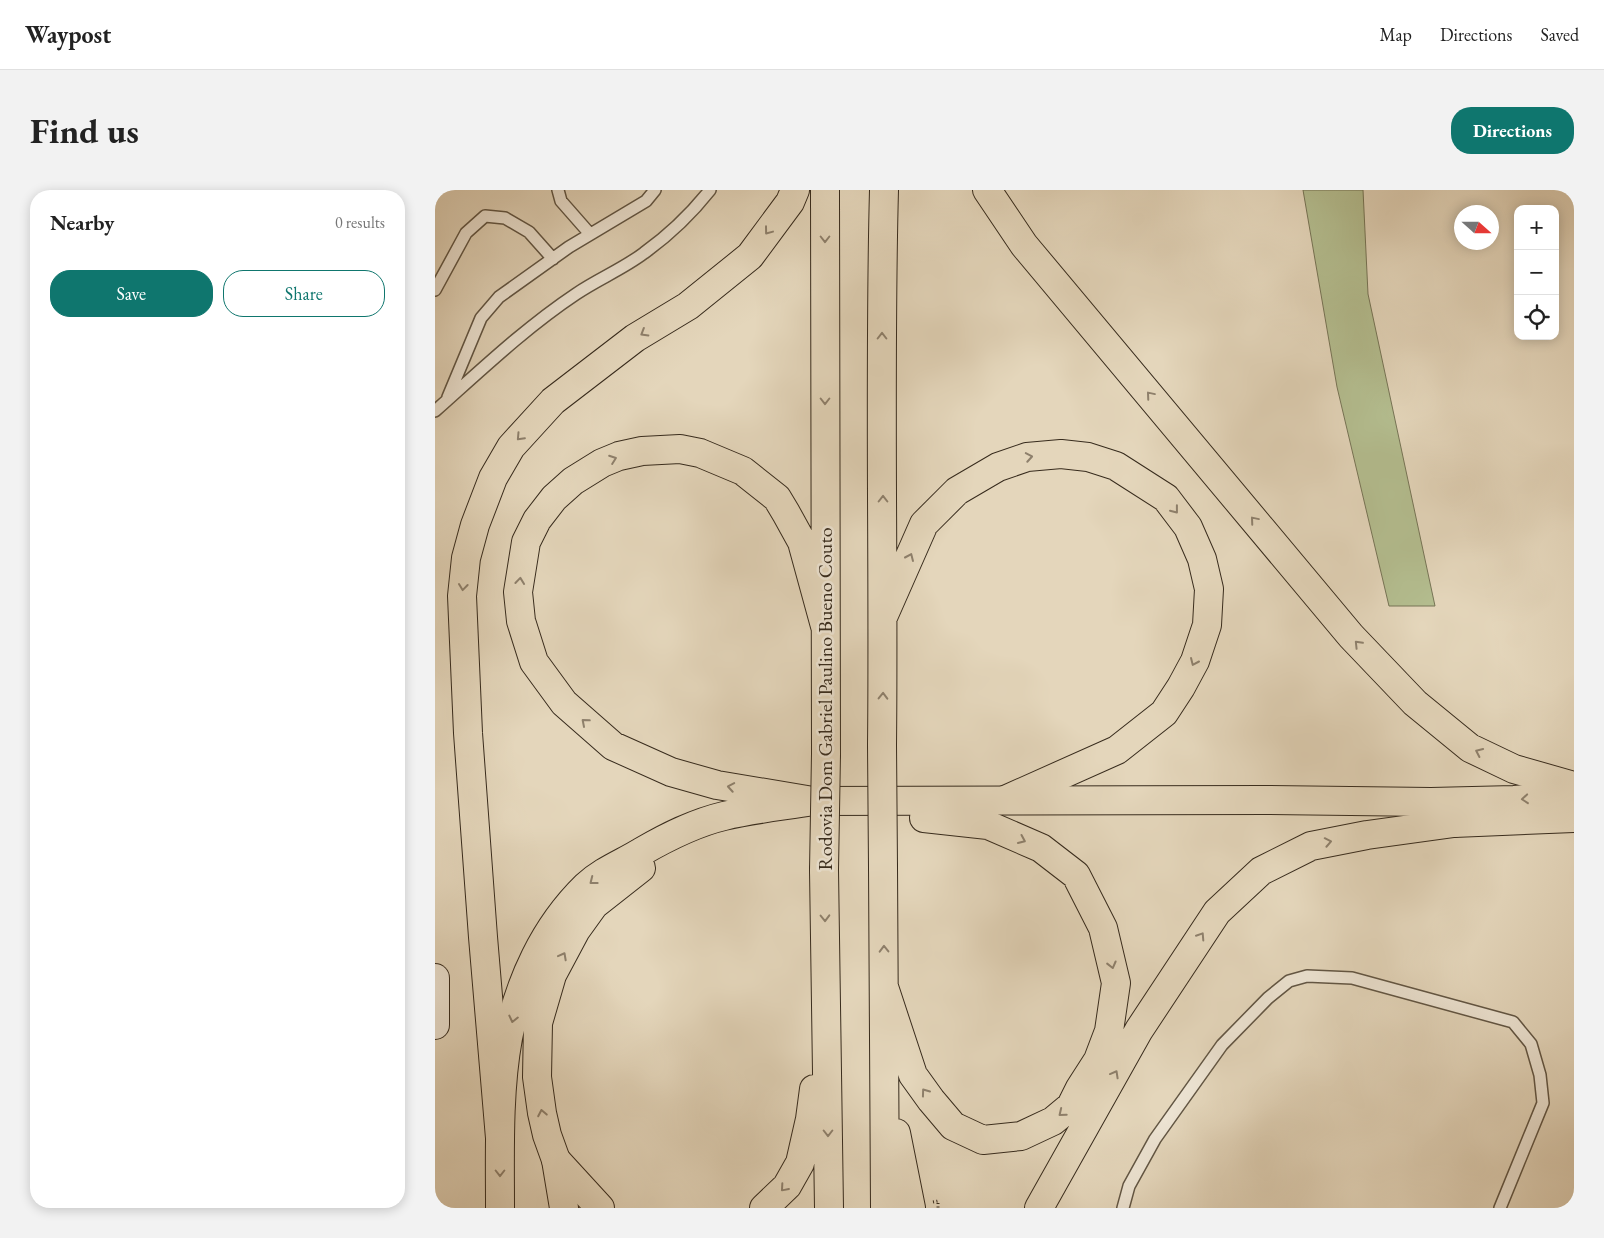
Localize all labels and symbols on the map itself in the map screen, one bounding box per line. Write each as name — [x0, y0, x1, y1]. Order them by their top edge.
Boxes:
north arrow — [1454, 205, 1499, 250]
one-way arrow — [766, 225, 774, 234]
one-way arrow — [820, 235, 830, 243]
one-way arrow — [640, 327, 649, 336]
one-way arrow — [877, 332, 887, 340]
one-way arrow — [1147, 392, 1155, 401]
one-way arrow — [820, 398, 830, 405]
one-way arrow — [517, 431, 526, 440]
one-way arrow — [1025, 453, 1034, 463]
one-way arrow — [608, 455, 616, 465]
one-way arrow — [878, 494, 888, 502]
one-way arrow — [1169, 504, 1178, 513]
one-way arrow — [1250, 516, 1259, 525]
street label: Rodovia Dom Gabriel Paulino Bueno Couto — [812, 527, 838, 871]
one-way arrow — [903, 553, 914, 562]
one-way arrow — [514, 576, 525, 584]
one-way arrow — [458, 583, 469, 591]
one-way arrow — [1355, 641, 1364, 650]
one-way arrow — [1190, 657, 1201, 666]
one-way arrow — [878, 692, 888, 700]
one-way arrow — [582, 719, 591, 727]
one-way arrow — [1475, 748, 1484, 758]
one-way arrow — [726, 783, 735, 793]
one-way arrow — [1521, 793, 1529, 804]
one-way arrow — [1017, 833, 1026, 844]
one-way arrow — [1324, 838, 1332, 848]
one-way arrow — [590, 876, 599, 884]
one-way arrow — [820, 915, 830, 923]
one-way arrow — [1195, 933, 1204, 942]
one-way arrow — [879, 945, 889, 953]
one-way arrow — [557, 952, 567, 961]
one-way arrow — [1106, 961, 1117, 970]
one-way arrow — [508, 1015, 518, 1024]
one-way arrow — [1108, 1070, 1118, 1079]
one-way arrow — [922, 1088, 931, 1098]
one-way arrow — [1059, 1107, 1068, 1115]
one-way arrow — [537, 1109, 548, 1117]
one-way arrow — [823, 1130, 833, 1138]
one-way arrow — [495, 1170, 505, 1177]
one-way arrow — [781, 1182, 790, 1191]

